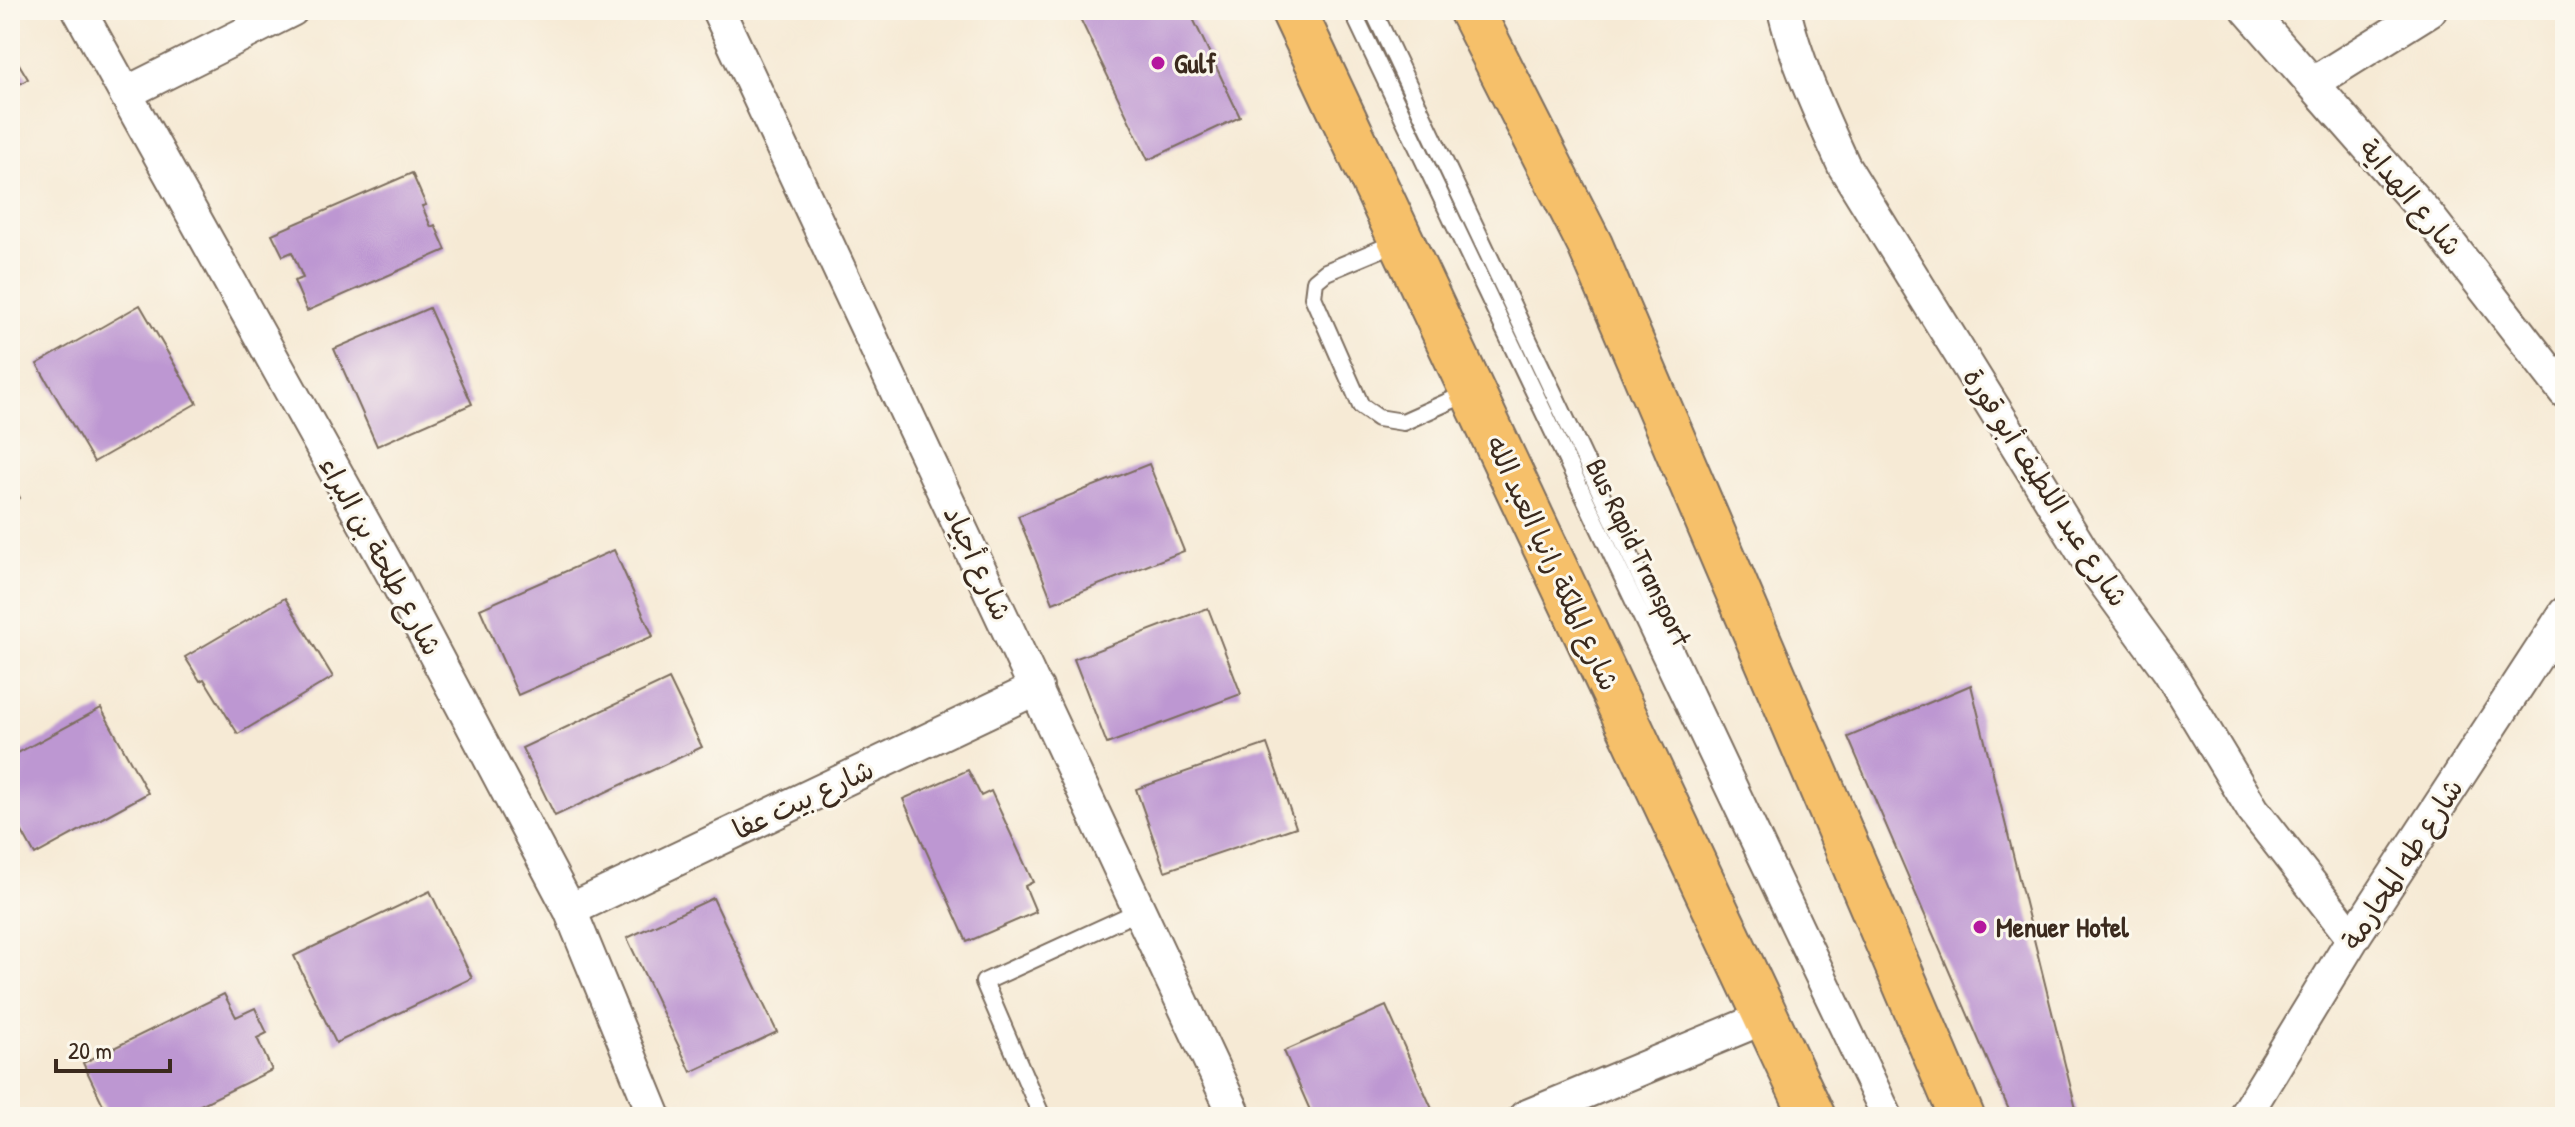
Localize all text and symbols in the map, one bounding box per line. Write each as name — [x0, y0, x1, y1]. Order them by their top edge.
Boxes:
place label: Gulf — [1174, 44, 1217, 82]
marker: Gulf — [1149, 54, 1167, 72]
street label: شارع الهداية — [2350, 130, 2471, 264]
street label: شارع عبد اللطيف أبو قورة — [1954, 360, 2138, 614]
street label: شارع الملكة رانيا العبد الله — [1476, 429, 1629, 697]
street label: شارع طلحة بن البراء — [310, 450, 451, 663]
street label: Bus Rapid Transport — [1577, 452, 1701, 652]
street label: شارع أجياد — [934, 499, 1021, 627]
street label: شارع بيت عفا — [726, 750, 880, 849]
street label: شارع طه المحارمة — [2332, 771, 2472, 957]
place label: Menuer Hotel — [1996, 908, 2129, 946]
marker: Menuer Hotel — [1971, 918, 1989, 936]
scale bar — [56, 1023, 170, 1073]
text: 20 m — [68, 1034, 112, 1066]

